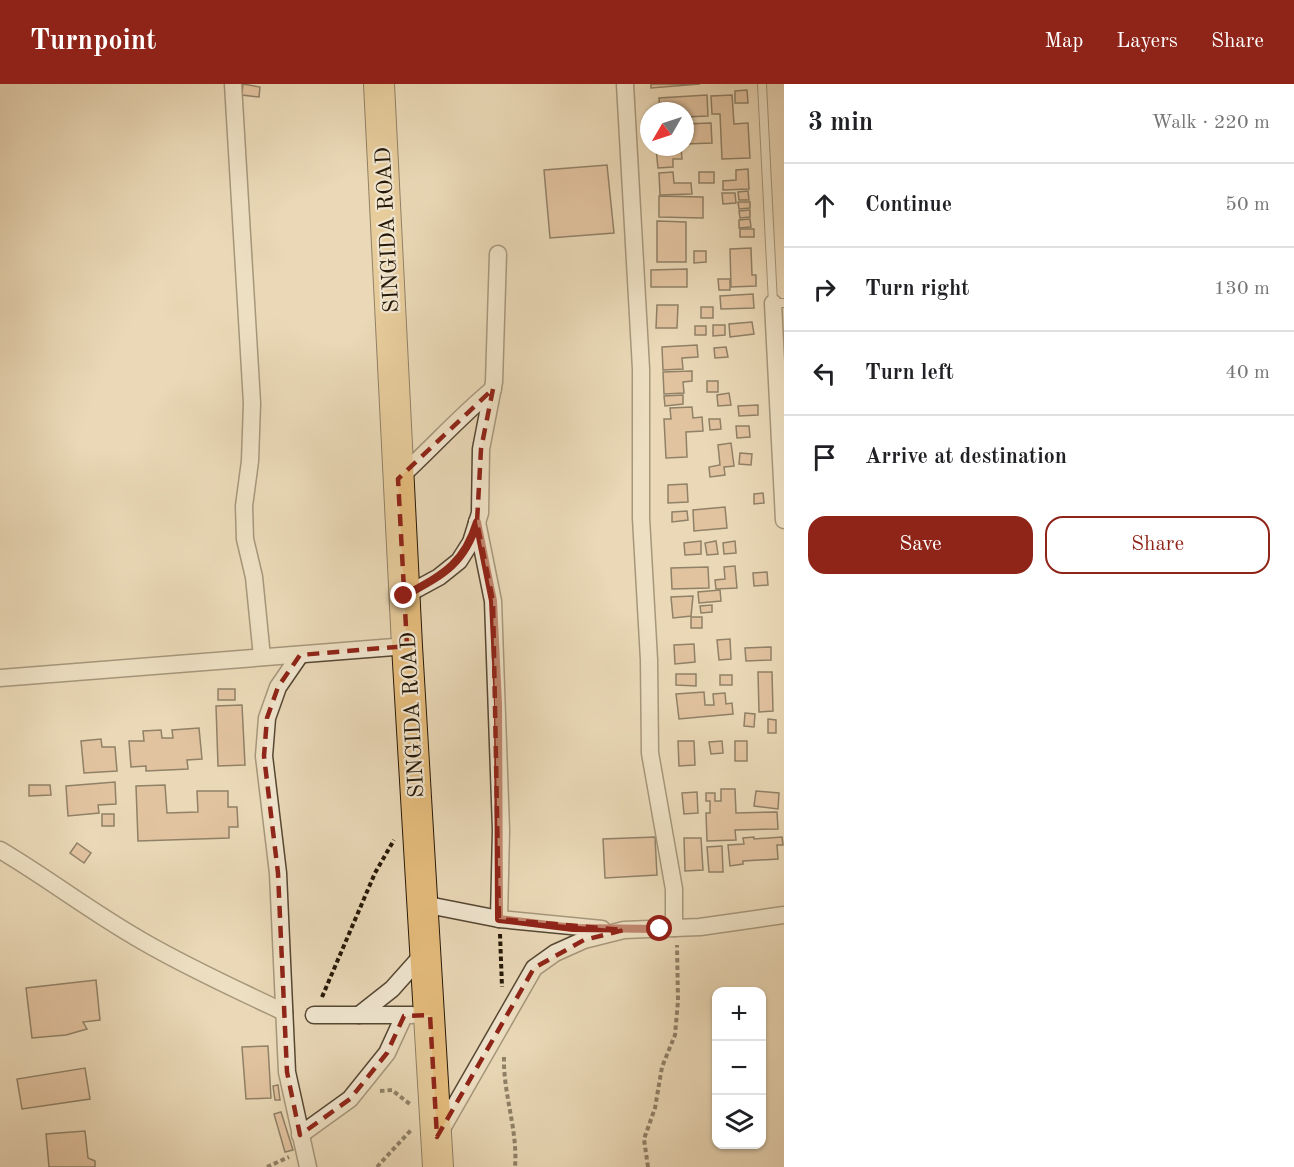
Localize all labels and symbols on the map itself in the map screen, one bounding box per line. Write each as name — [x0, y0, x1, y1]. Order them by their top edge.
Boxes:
north arrow — [640, 102, 694, 156]
street label: SINGIDA ROAD — [373, 146, 403, 313]
route end — [390, 582, 416, 608]
street label: SINGIDA ROAD — [398, 631, 428, 798]
route start — [646, 915, 672, 941]

